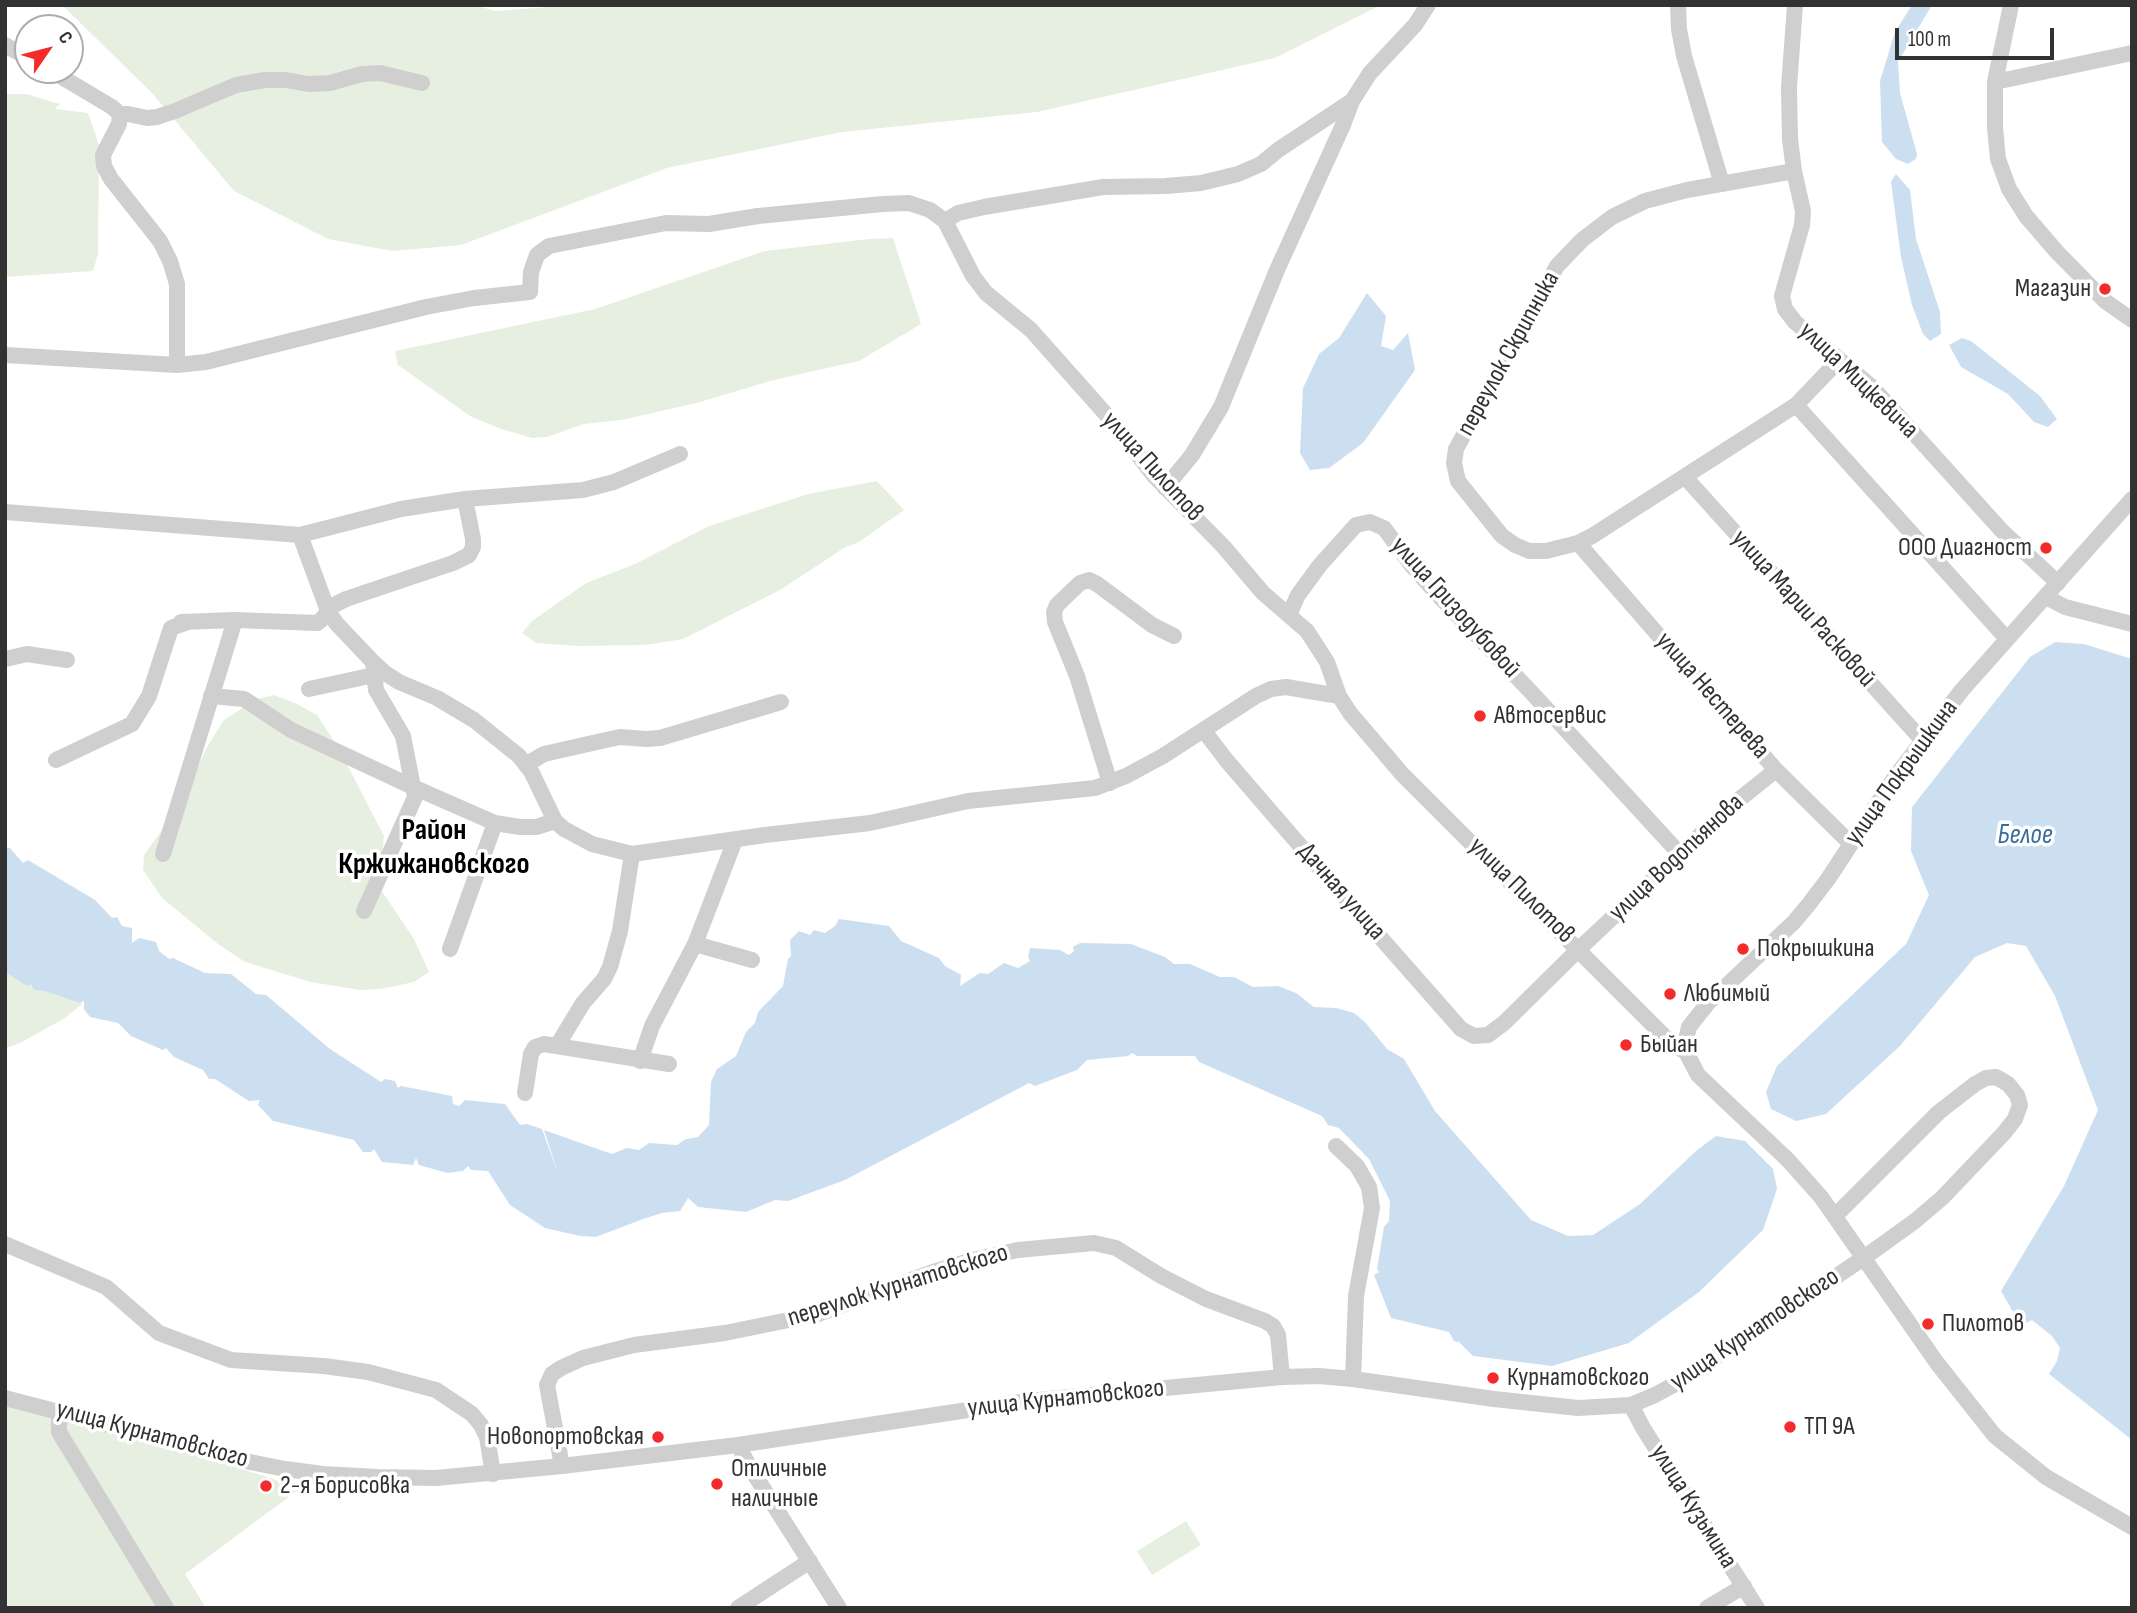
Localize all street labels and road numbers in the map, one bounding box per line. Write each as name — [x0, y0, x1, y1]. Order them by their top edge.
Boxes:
street label: переулок Скрипника — [1451, 266, 1567, 442]
street label: улица Мицкевича — [1792, 316, 1924, 446]
street label: улица Пилотов — [1095, 406, 1209, 528]
street label: улица Марии Расковой — [1724, 524, 1882, 694]
street label: улица Гризодубовой — [1383, 531, 1527, 685]
street label: улица Нестерева — [1648, 626, 1776, 766]
street label: улица Покрышкина — [1839, 694, 1965, 852]
street label: улица Водопьянова — [1603, 788, 1751, 928]
street label: улица Пилотов — [1461, 831, 1581, 951]
street label: Дачная улица — [1290, 837, 1392, 947]
street label: переулок Курнатовского — [784, 1238, 1012, 1334]
street label: улица Курнатовского — [1665, 1262, 1845, 1398]
street label: улица Курнатовского — [966, 1373, 1166, 1425]
street label: улица Курнатовского — [53, 1394, 251, 1476]
street label: улица Кузьмина — [1643, 1439, 1743, 1575]

